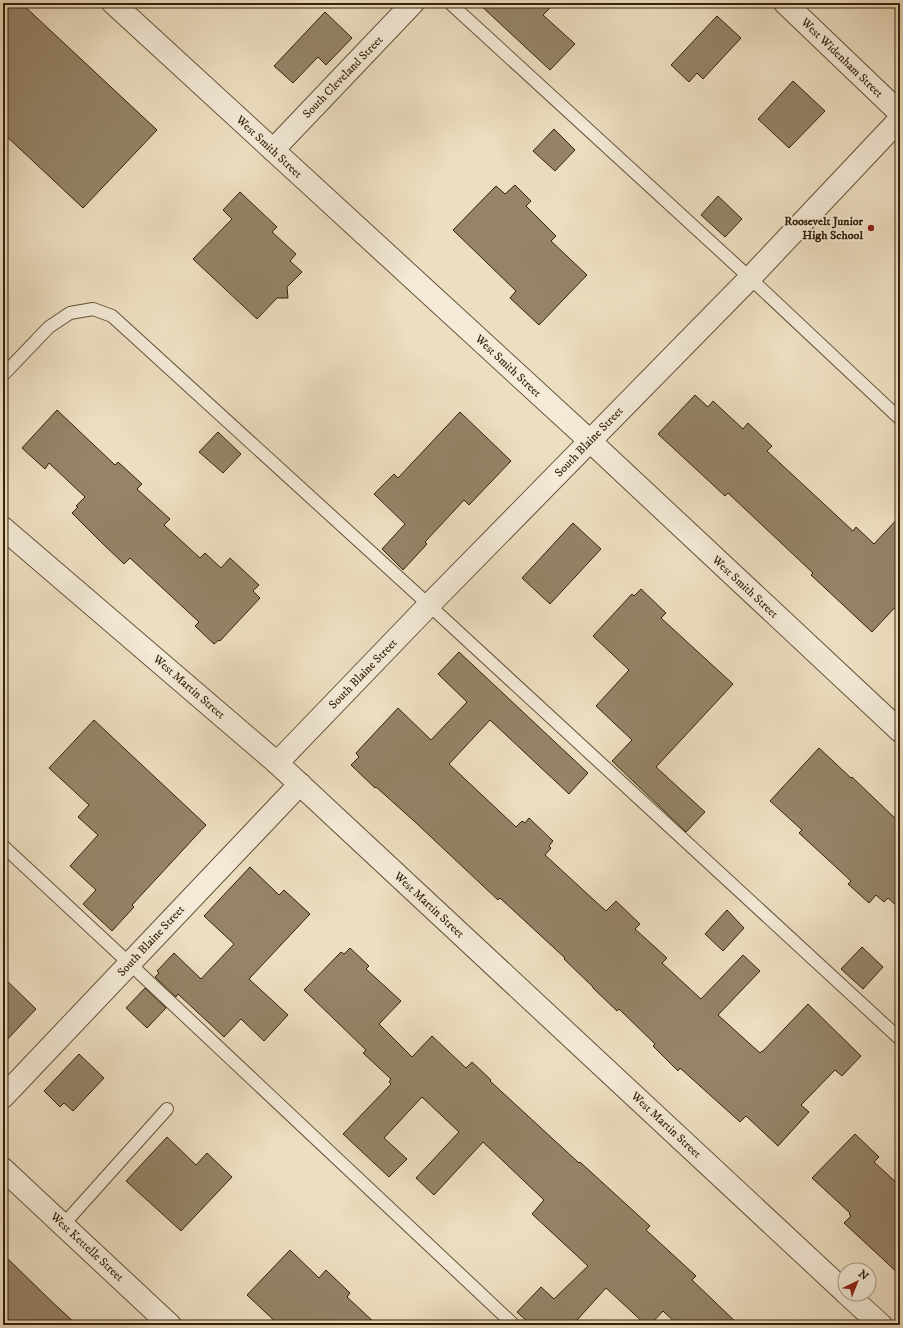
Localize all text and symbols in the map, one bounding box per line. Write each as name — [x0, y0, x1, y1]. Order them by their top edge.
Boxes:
street label: West Widenham Street — [797, 14, 886, 101]
street label: South Cleveland Street — [300, 32, 386, 122]
street label: West Smith Street — [232, 112, 305, 182]
place label: Roosevelt Junior High School — [784, 214, 864, 243]
marker: Roosevelt Junior High School — [866, 223, 876, 233]
street label: West Smith Street — [471, 331, 544, 401]
street label: South Blaine Street — [552, 404, 626, 480]
street label: West Smith Street — [708, 552, 781, 622]
street label: South Blaine Street — [326, 636, 400, 712]
street label: West Martin Street — [149, 651, 228, 722]
street label: West Martin Street — [390, 868, 467, 941]
street label: South Blaine Street — [114, 902, 188, 980]
street label: West Martin Street — [627, 1088, 704, 1161]
street label: West Kettelle Street — [46, 1208, 127, 1285]
north arrow — [837, 1262, 877, 1302]
text: N — [855, 1267, 871, 1284]

